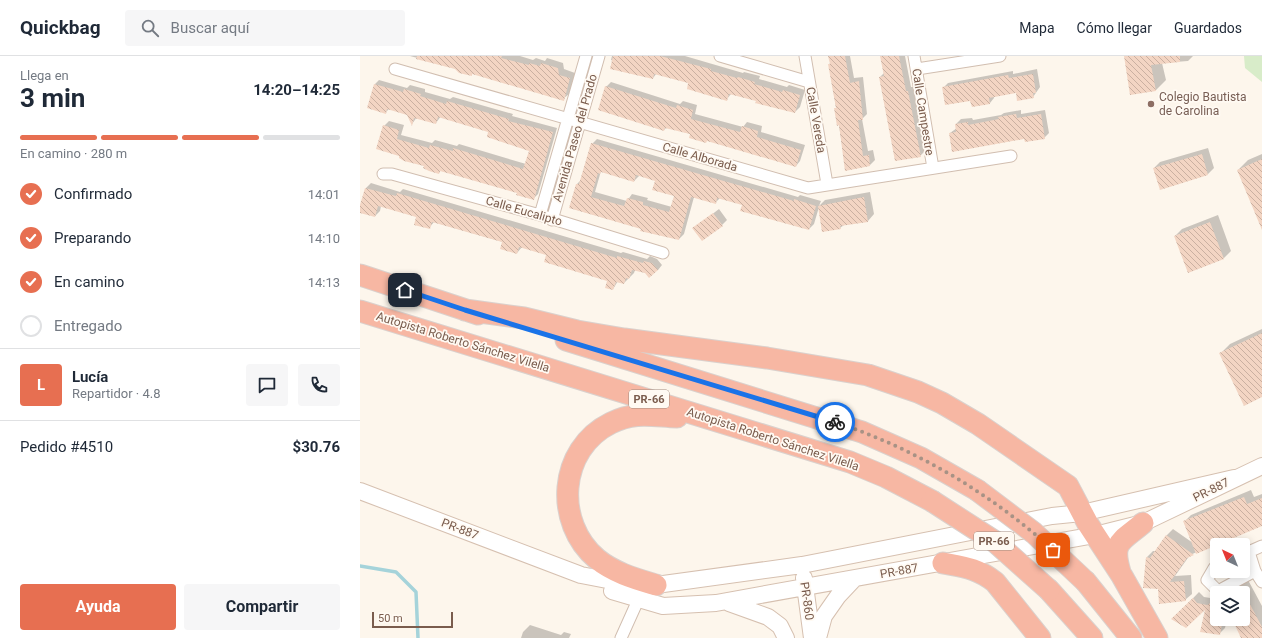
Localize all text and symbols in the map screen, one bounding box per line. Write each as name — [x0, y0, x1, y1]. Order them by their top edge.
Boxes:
search box — [125, 10, 405, 46]
text: Quickbag — [20, 16, 101, 39]
icon: search — [139, 17, 161, 39]
text: Buscar aquí — [171, 19, 249, 37]
text: Mapa — [1019, 20, 1055, 36]
text: Cómo llegar — [1077, 20, 1152, 36]
text: Guardados — [1174, 20, 1242, 36]
street label: Calle Campestre — [909, 67, 937, 157]
text: Llega en — [20, 68, 69, 83]
street label: Avenida Paseo del Prado — [550, 72, 600, 204]
text: 14:20–14:25 — [253, 81, 340, 99]
text: 3 min — [20, 83, 85, 113]
street label: Calle Vereda — [803, 86, 829, 154]
place label: Colegio Bautista de Carolina — [1159, 90, 1247, 118]
marker: Colegio Bautista de Carolina — [1146, 99, 1156, 109]
street label: Calle Alborada — [661, 140, 739, 174]
text: En camino · 280 m — [20, 146, 127, 161]
icon: check — [20, 183, 42, 205]
text: Confirmado — [54, 185, 132, 203]
text: 14:01 — [308, 187, 340, 202]
street label: Calle Eucalipto — [484, 193, 564, 229]
icon: check — [20, 227, 42, 249]
text: Preparando — [54, 229, 131, 247]
text: 14:10 — [308, 231, 340, 246]
icon: check — [20, 271, 42, 293]
text: En camino — [54, 273, 124, 291]
pin — [388, 273, 422, 307]
text: 14:13 — [308, 275, 340, 290]
icon: home — [394, 279, 416, 301]
street label: Autopista Roberto Sánchez Vilella — [375, 309, 551, 375]
text: Entregado — [54, 317, 122, 335]
button: chat — [246, 364, 288, 406]
button: phone — [298, 364, 340, 406]
text: Lucía — [72, 368, 108, 386]
text: L — [37, 376, 45, 394]
text: Repartidor · 4.8 — [72, 386, 160, 401]
road number: PR-66 — [629, 390, 669, 408]
courier — [815, 402, 855, 442]
street label: Autopista Roberto Sánchez Vilella — [685, 404, 861, 474]
icon: bike — [824, 411, 846, 433]
text: Pedido #4510 — [20, 438, 113, 456]
text: $30.76 — [293, 438, 340, 456]
street label: PR-887 — [1191, 475, 1232, 505]
street label: PR-887 — [440, 516, 481, 543]
road number: PR-66 — [974, 532, 1014, 550]
pin — [1036, 533, 1070, 567]
north arrow — [1210, 538, 1250, 578]
map controls — [1210, 538, 1250, 626]
icon: bag — [1042, 539, 1064, 561]
street label: PR-887 — [879, 561, 919, 581]
street label: PR-860 — [797, 581, 817, 621]
button: Ayuda — [20, 584, 176, 630]
button: Compartir — [184, 584, 340, 630]
button: layers — [1210, 586, 1250, 626]
scale bar — [372, 610, 453, 629]
text: 50 m — [378, 612, 403, 625]

